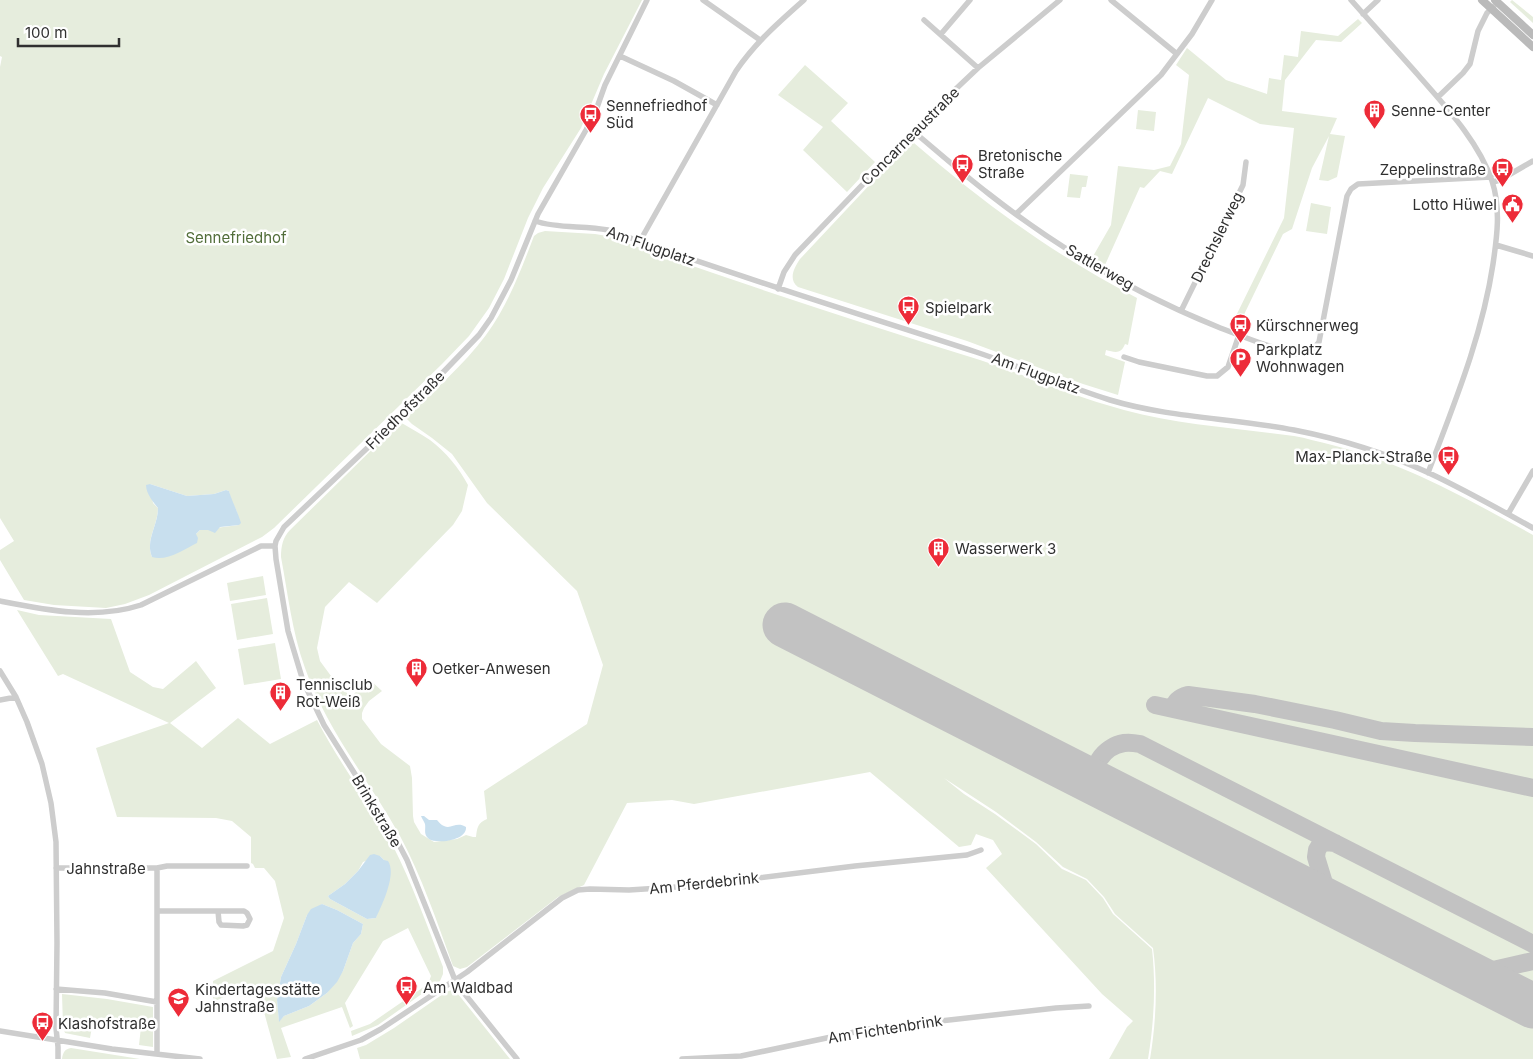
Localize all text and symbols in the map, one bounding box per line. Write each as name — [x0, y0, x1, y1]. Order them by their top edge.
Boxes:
scale bar — [18, 15, 119, 47]
text: 100 m — [25, 23, 67, 42]
street label: Concarneaustraße — [857, 83, 963, 189]
place label: Sennefriedhof Süd — [606, 96, 708, 132]
building icon: Senne-Center — [1363, 98, 1387, 129]
place label: Senne-Center — [1391, 101, 1491, 120]
bus stop icon: Sennefriedhof Süd — [578, 102, 602, 133]
place label: Bretonische Straße — [978, 146, 1062, 182]
bus stop icon: Bretonische Straße — [950, 152, 974, 183]
bus stop icon: Zeppelinstraße — [1490, 157, 1514, 188]
place label: Zeppelinstraße — [1380, 160, 1486, 179]
street label: Drechslerweg — [1187, 189, 1247, 285]
public building icon: Lotto Hüwel — [1501, 192, 1525, 223]
place label: Lotto Hüwel — [1413, 195, 1497, 214]
street label: Am Flugplatz — [604, 222, 698, 270]
park label: Sennefriedhof — [185, 228, 287, 247]
street label: Sattlerweg — [1063, 240, 1137, 294]
bus stop icon: Spielpark — [897, 295, 921, 326]
place label: Spielpark — [925, 298, 992, 317]
bus stop icon: Kürschnerweg — [1228, 313, 1252, 344]
place label: Kürschnerweg — [1256, 316, 1359, 335]
place label: Parkplatz Wohnwagen — [1256, 340, 1344, 376]
parking icon: Parkplatz Wohnwagen — [1228, 346, 1252, 377]
street label: Am Flugplatz — [989, 348, 1083, 398]
street label: Friedhofstraße — [362, 367, 448, 453]
bus stop icon: Max-Planck-Straße — [1436, 444, 1460, 475]
place label: Max-Planck-Straße — [1295, 447, 1432, 466]
building icon: Wasserwerk 3 — [927, 536, 951, 567]
place label: Wasserwerk 3 — [955, 539, 1056, 558]
building icon: Oetker-Anwesen — [404, 656, 428, 687]
place label: Oetker-Anwesen — [432, 659, 551, 678]
place label: Tennisclub Rot-Weiß — [296, 675, 373, 711]
building icon: Tennisclub Rot-Weiß — [268, 681, 292, 712]
street label: Brinkstraße — [348, 771, 406, 851]
street label: Jahnstraße — [66, 859, 146, 878]
street label: Am Pferdebrink — [648, 868, 761, 898]
bus stop icon: Am Waldbad — [395, 975, 419, 1006]
place label: Am Waldbad — [423, 978, 513, 997]
place label: Kindertagesstätte Jahnstraße — [195, 980, 320, 1016]
school or university icon: Kindertagesstätte Jahnstraße — [167, 986, 191, 1017]
street label: Am Fichtenbrink — [826, 1010, 944, 1047]
bus stop icon: Klashofstraße — [30, 1011, 54, 1042]
place label: Klashofstraße — [58, 1014, 156, 1033]

